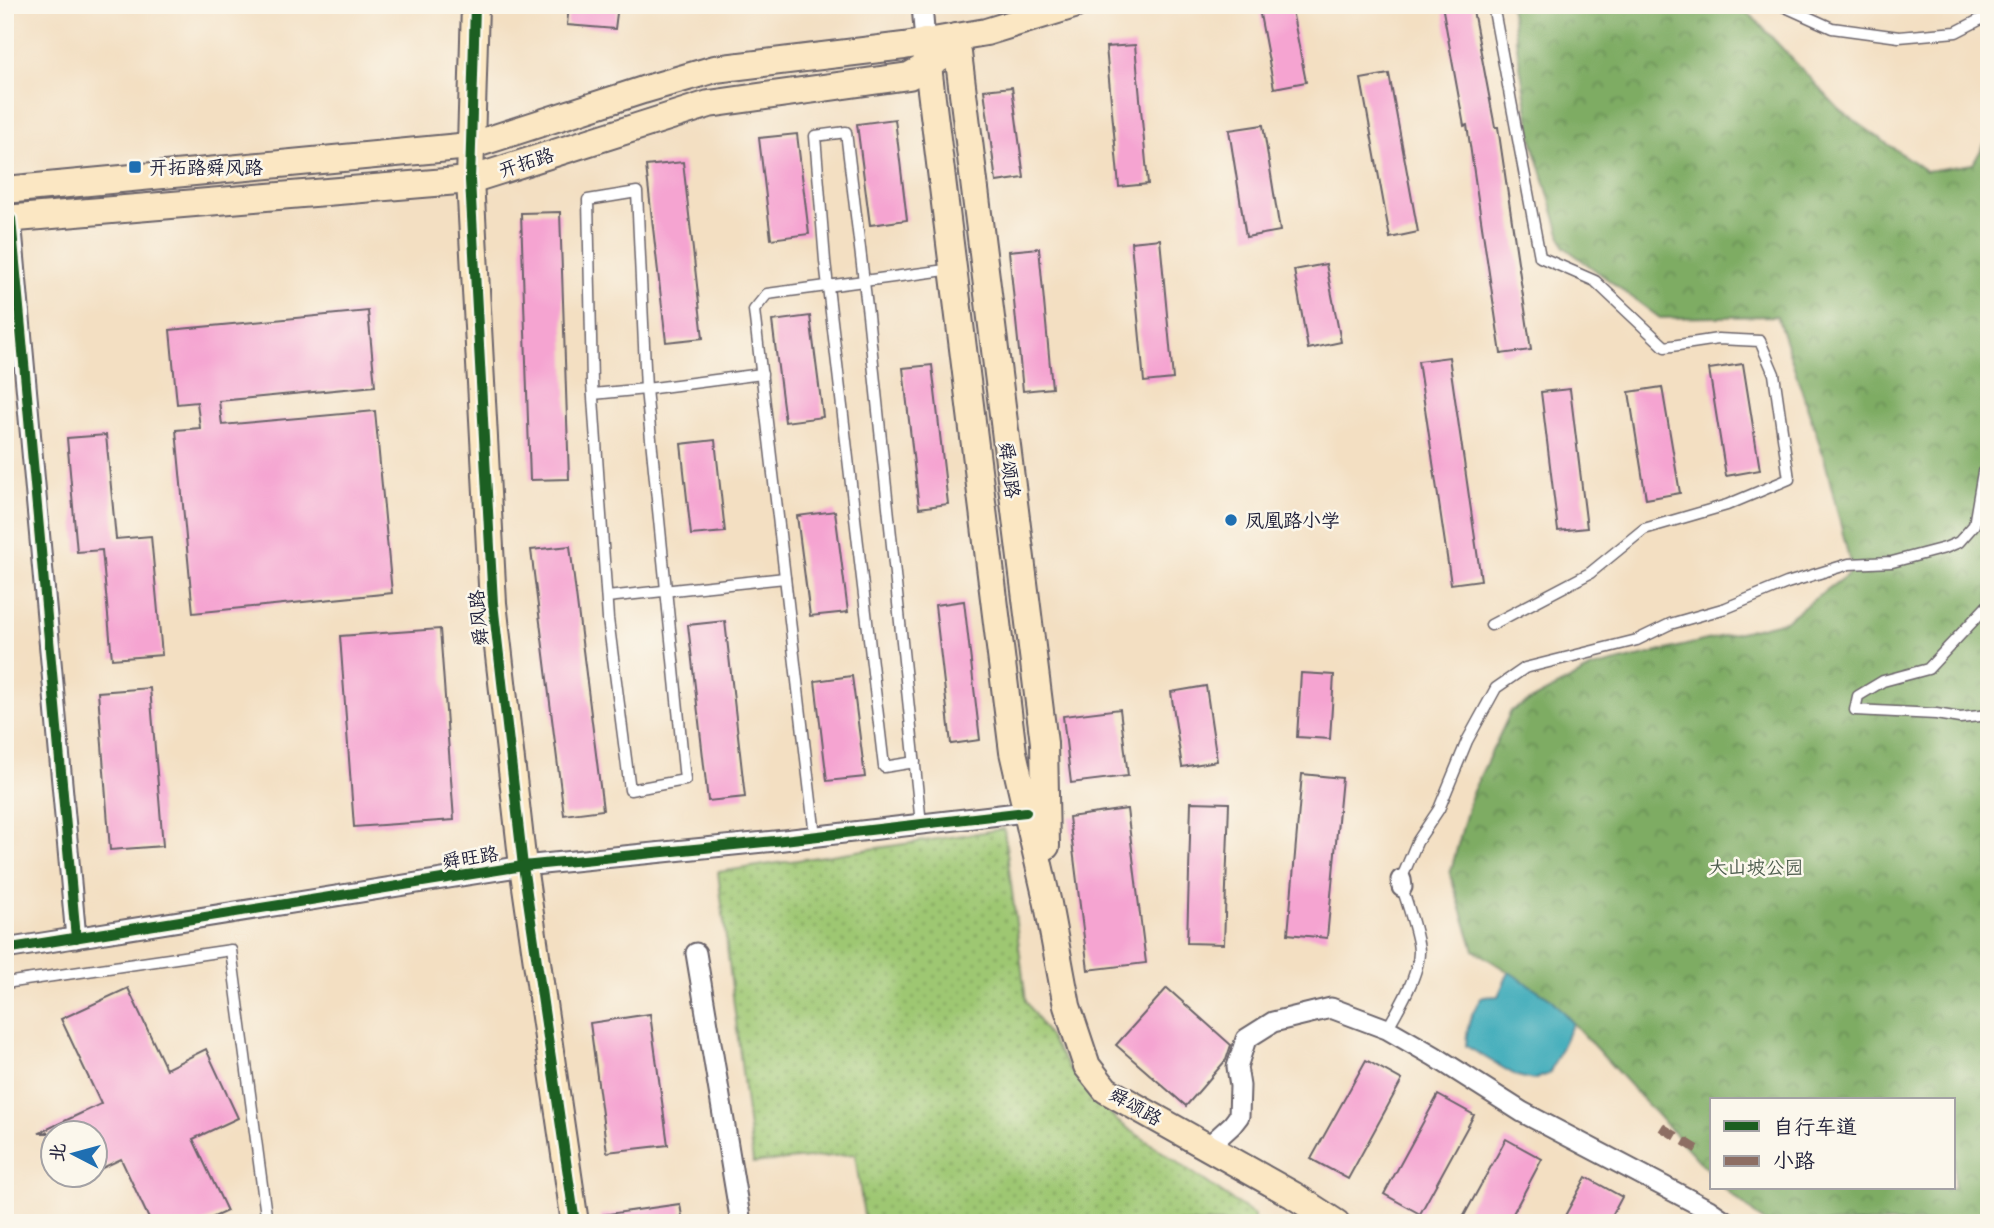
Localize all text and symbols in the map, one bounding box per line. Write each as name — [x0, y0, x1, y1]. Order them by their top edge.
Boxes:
street label: 开拓路 — [495, 141, 558, 187]
place label: 开拓路舜风路 — [149, 154, 263, 184]
marker: 开拓路舜风路 — [127, 159, 143, 175]
street label: 舜颂路 — [990, 440, 1026, 500]
place label: 凤凰路小学 — [1245, 507, 1340, 537]
marker: 凤凰路小学 — [1223, 512, 1239, 528]
street label: 舜风路 — [463, 588, 497, 648]
street label: 舜旺路 — [440, 840, 501, 878]
park label: 大山坡公园 — [1708, 854, 1804, 884]
street label: 舜颂路 — [1103, 1080, 1167, 1135]
legend — [1710, 1098, 1955, 1190]
text: 自行车道 — [1773, 1112, 1857, 1145]
north arrow — [38, 1120, 108, 1190]
text: 北 — [43, 1141, 75, 1163]
text: 小路 — [1773, 1146, 1815, 1179]

